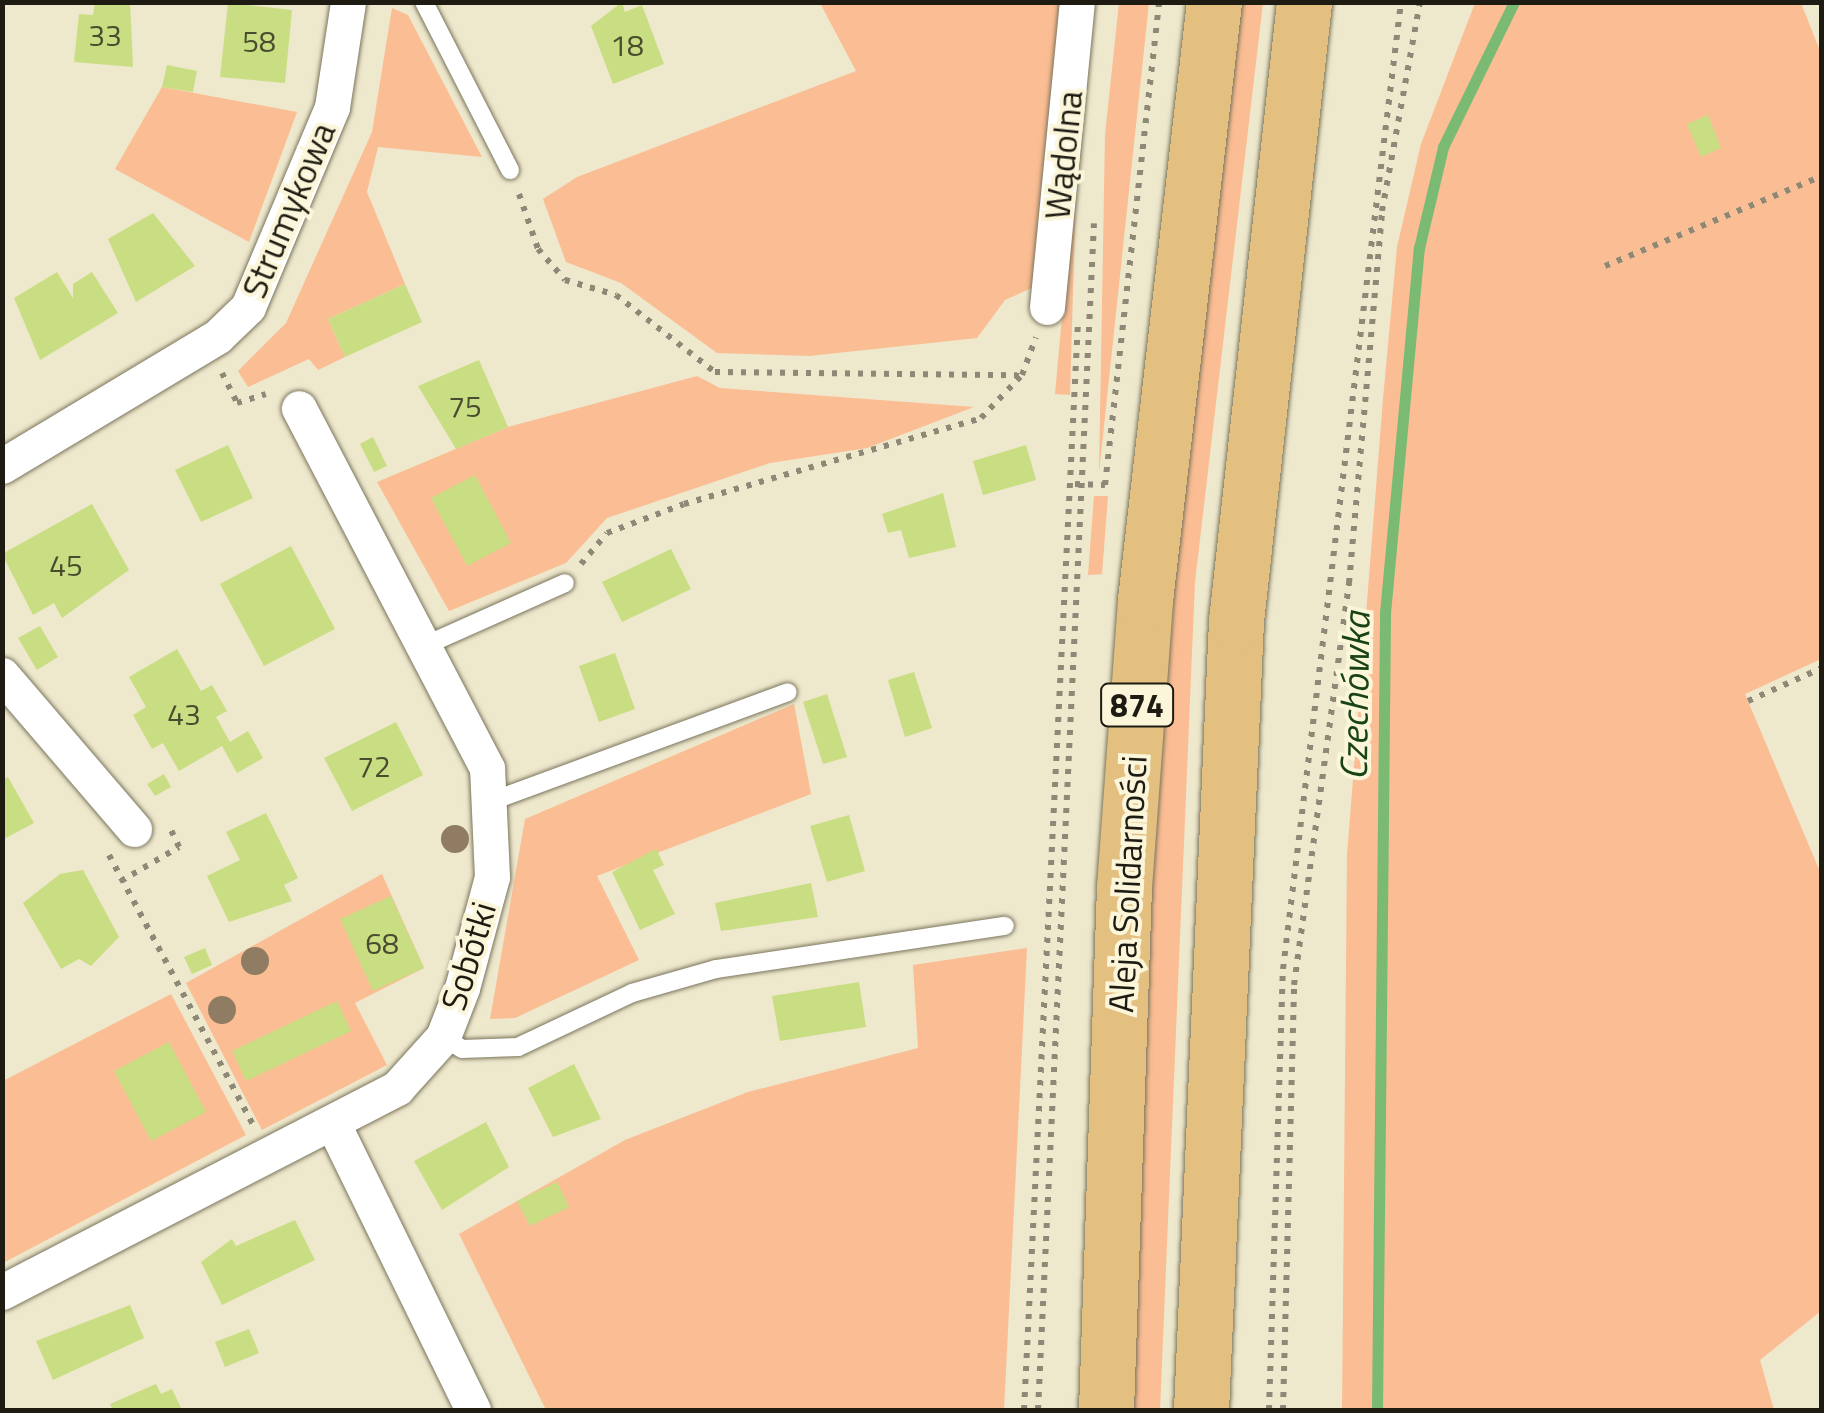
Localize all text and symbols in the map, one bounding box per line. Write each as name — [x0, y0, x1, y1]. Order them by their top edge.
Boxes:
house number: 33 — [88, 17, 122, 53]
house number: 58 — [242, 23, 276, 59]
house number: 18 — [610, 27, 644, 63]
street label: Wądolna — [1035, 88, 1091, 222]
street label: Strumykowa — [232, 116, 344, 304]
house number: 75 — [448, 388, 482, 424]
house number: 45 — [49, 547, 83, 583]
water label: Czechówka — [1331, 611, 1379, 781]
road number: 874 — [1100, 678, 1174, 732]
house number: 43 — [167, 696, 201, 732]
house number: 72 — [357, 748, 391, 784]
street label: Aleja Solidarności — [1099, 754, 1155, 1014]
street label: Sobótki — [432, 897, 504, 1015]
house number: 68 — [365, 925, 399, 961]

